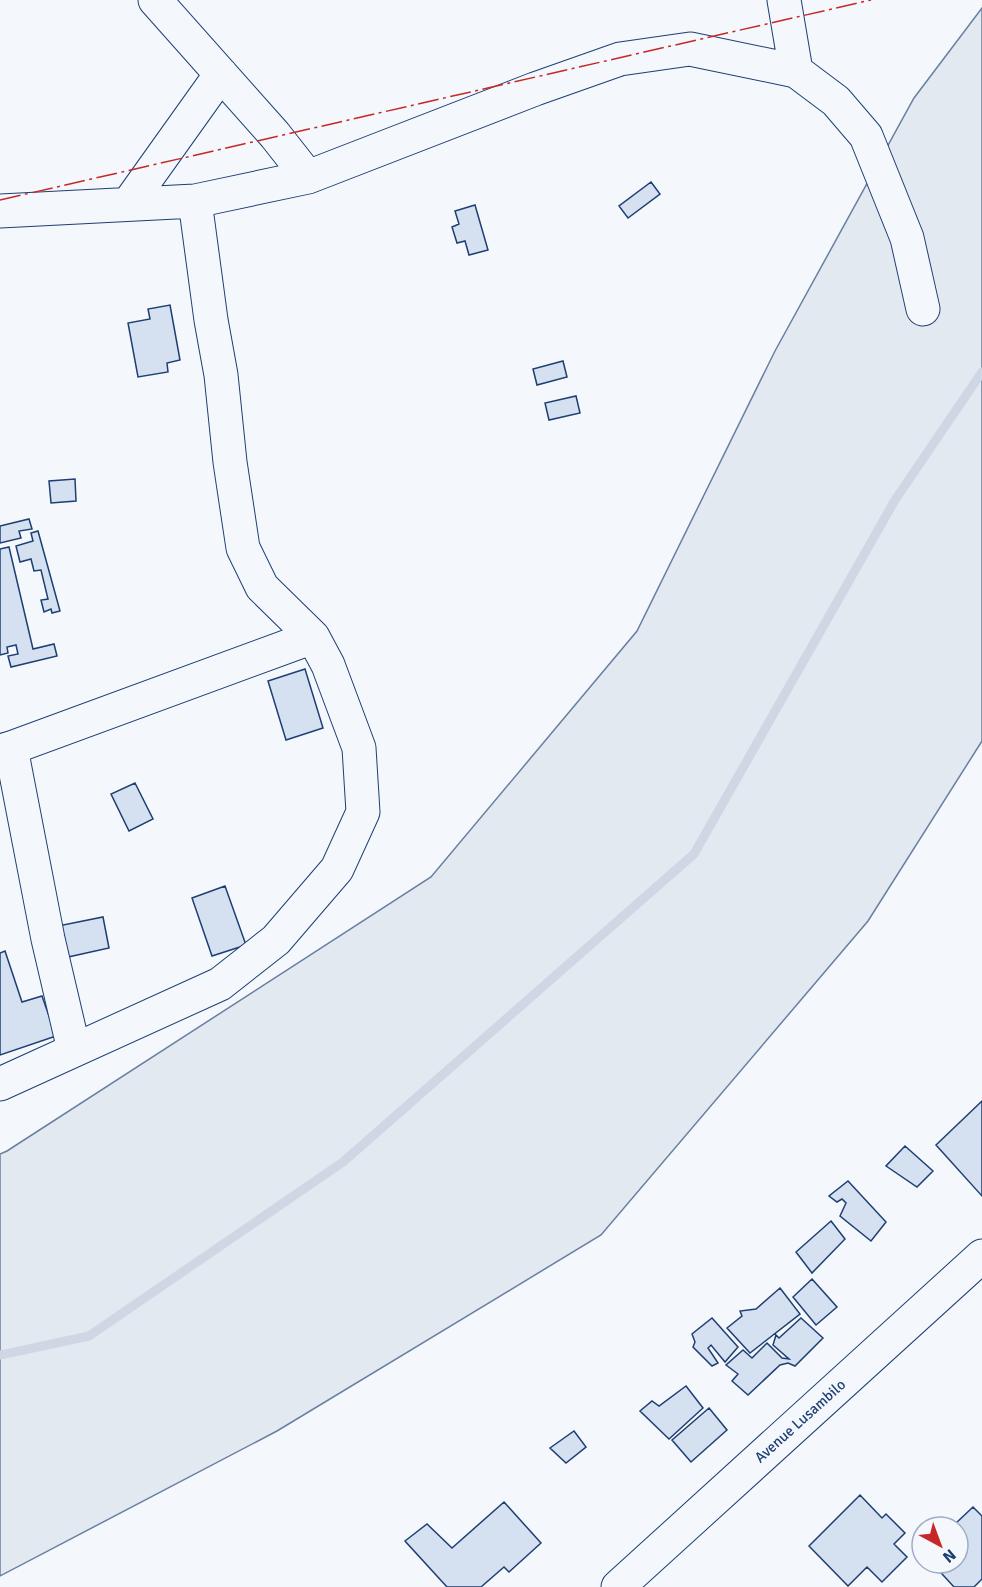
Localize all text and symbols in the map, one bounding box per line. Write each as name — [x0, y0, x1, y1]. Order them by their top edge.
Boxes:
street label: Avenue Lusambilo — [751, 1375, 849, 1467]
north arrow — [910, 1515, 970, 1575]
text: N — [938, 1544, 960, 1567]

